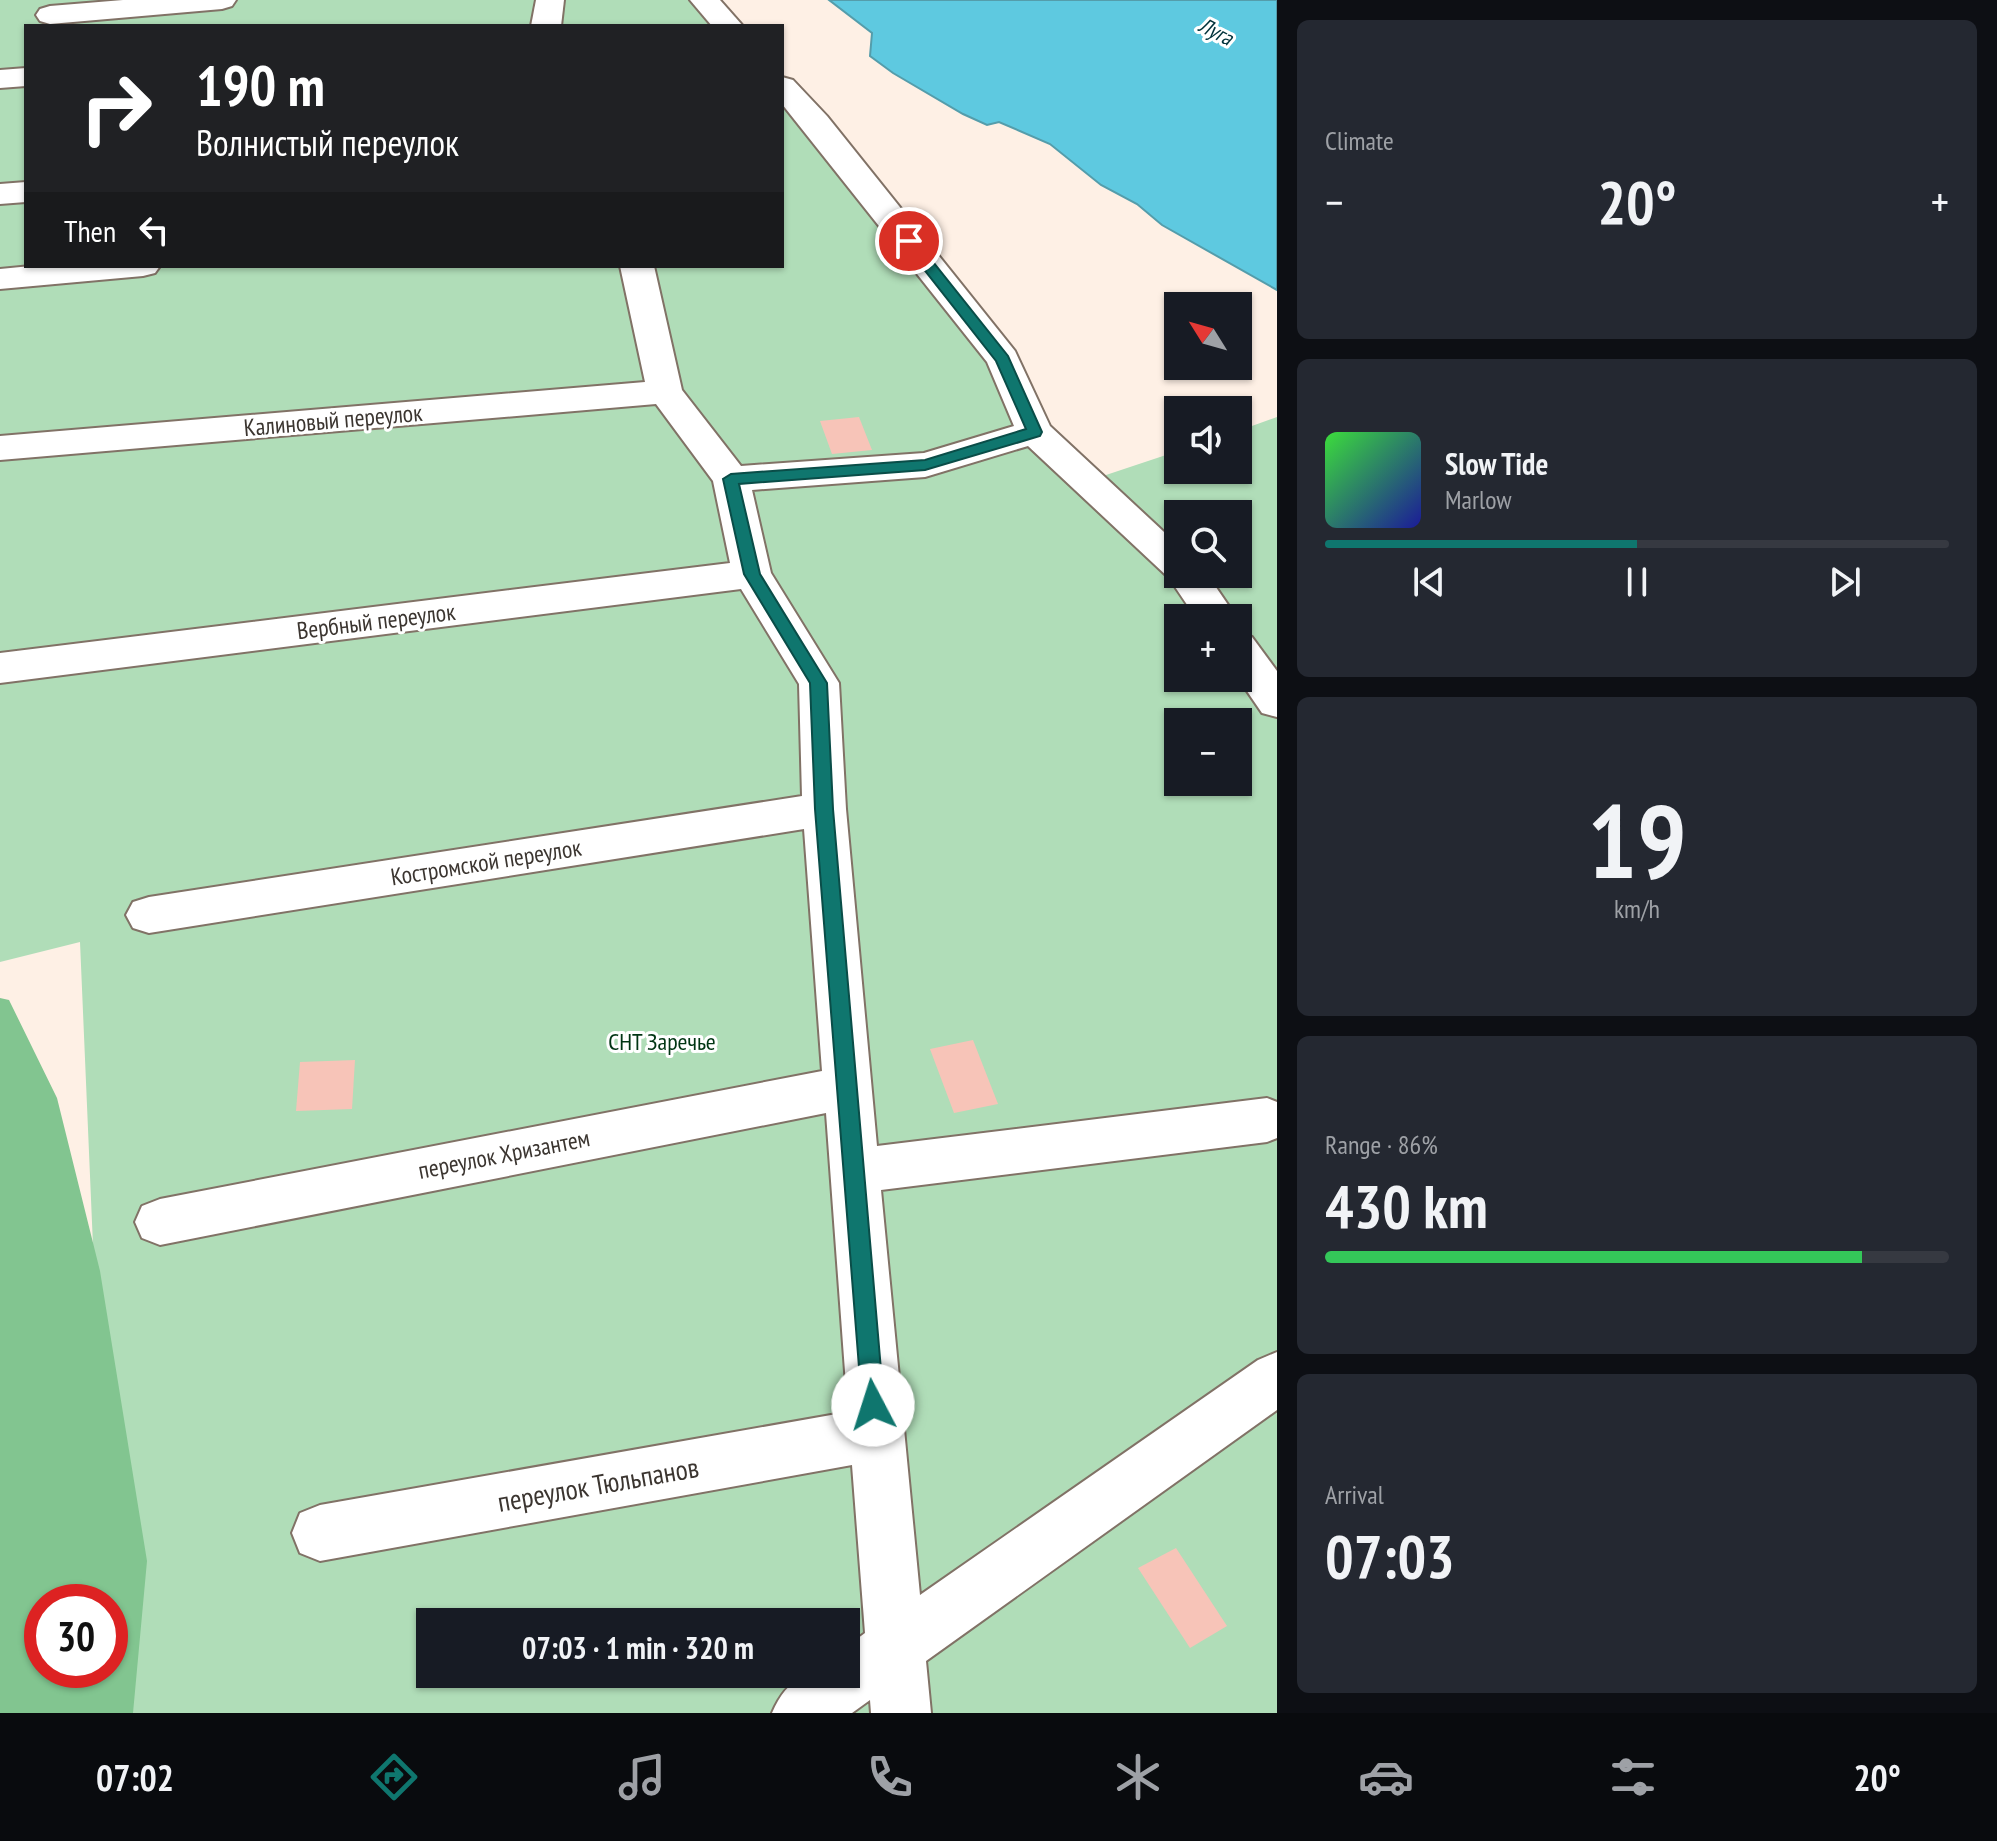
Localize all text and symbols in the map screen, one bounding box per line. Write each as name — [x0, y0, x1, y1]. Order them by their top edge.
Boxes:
water label: Луга — [1193, 10, 1239, 52]
text: 190 m — [196, 49, 325, 121]
icon: right — [64, 56, 168, 160]
text: Волнистый переулок — [196, 119, 459, 166]
text: Climate — [1325, 124, 1394, 157]
text: 20° — [1597, 163, 1677, 241]
text: − — [1325, 173, 1343, 230]
text: + — [1931, 173, 1949, 230]
pin — [875, 207, 943, 275]
icon: left — [132, 208, 176, 252]
text: Then — [64, 211, 116, 250]
icon: arrive — [887, 219, 931, 263]
north arrow — [1164, 292, 1252, 380]
map controls — [1164, 292, 1252, 796]
button: sound — [1164, 396, 1252, 484]
street label: Калиновый переулок — [242, 397, 424, 443]
text: Slow Tide — [1445, 444, 1548, 483]
text: Marlow — [1445, 483, 1511, 516]
button: search — [1164, 500, 1252, 588]
icon: previous — [1407, 560, 1451, 604]
icon: pause — [1615, 560, 1659, 604]
icon: next — [1823, 560, 1867, 604]
street label: Вербный переулок — [295, 596, 458, 646]
button: + — [1164, 604, 1252, 692]
button: − — [1164, 708, 1252, 796]
text: 19 — [1587, 772, 1687, 907]
street label: Костромской переулок — [389, 832, 584, 892]
text: km/h — [1614, 892, 1660, 925]
park label: СНТ Заречье — [608, 1026, 716, 1057]
street label: переулок Хризантем — [416, 1122, 592, 1186]
text: Range · 86% — [1325, 1128, 1438, 1161]
text: 430 km — [1325, 1167, 1488, 1245]
position arrow — [831, 1363, 915, 1447]
street label: переулок Тюльпанов — [495, 1448, 701, 1520]
text: Arrival — [1325, 1478, 1384, 1511]
text: 07:03 — [1325, 1517, 1455, 1595]
speed limit sign: 30 — [24, 1584, 128, 1688]
text: 07:03 · 1 min · 320 m — [522, 1628, 754, 1667]
icon: directions — [366, 1749, 422, 1805]
icon: music — [614, 1749, 670, 1805]
icon: phone — [862, 1749, 918, 1805]
icon: climate — [1110, 1749, 1166, 1805]
icon: car — [1358, 1749, 1414, 1805]
icon: filters — [1605, 1749, 1661, 1805]
text: 07:02 — [96, 1754, 174, 1801]
text: 20° — [1853, 1754, 1901, 1801]

